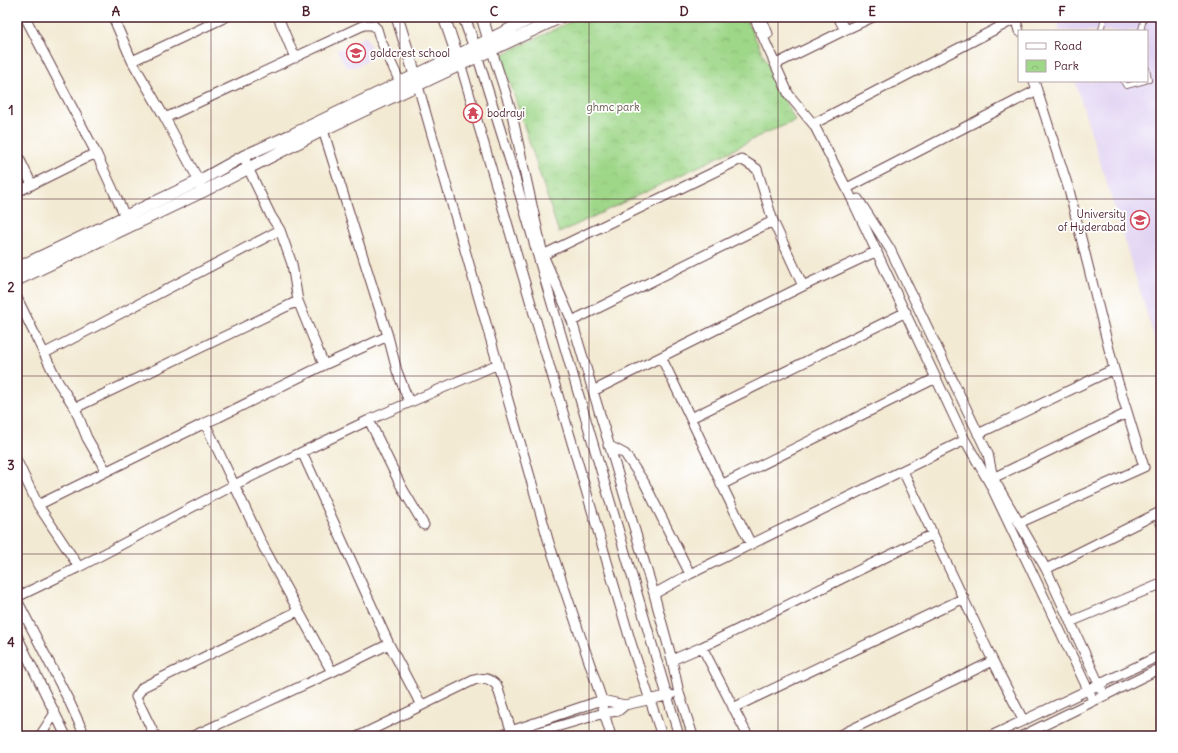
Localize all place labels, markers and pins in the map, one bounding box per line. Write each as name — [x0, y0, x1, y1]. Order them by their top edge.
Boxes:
school or university icon: goldcrest school — [345, 42, 367, 64]
place label: goldcrest school — [370, 46, 450, 60]
temple icon: bodrayi — [462, 102, 484, 124]
place label: bodrayi — [487, 106, 525, 120]
place label: University of Hyderabad — [1058, 207, 1127, 234]
school or university icon: University of Hyderabad — [1129, 209, 1151, 231]

